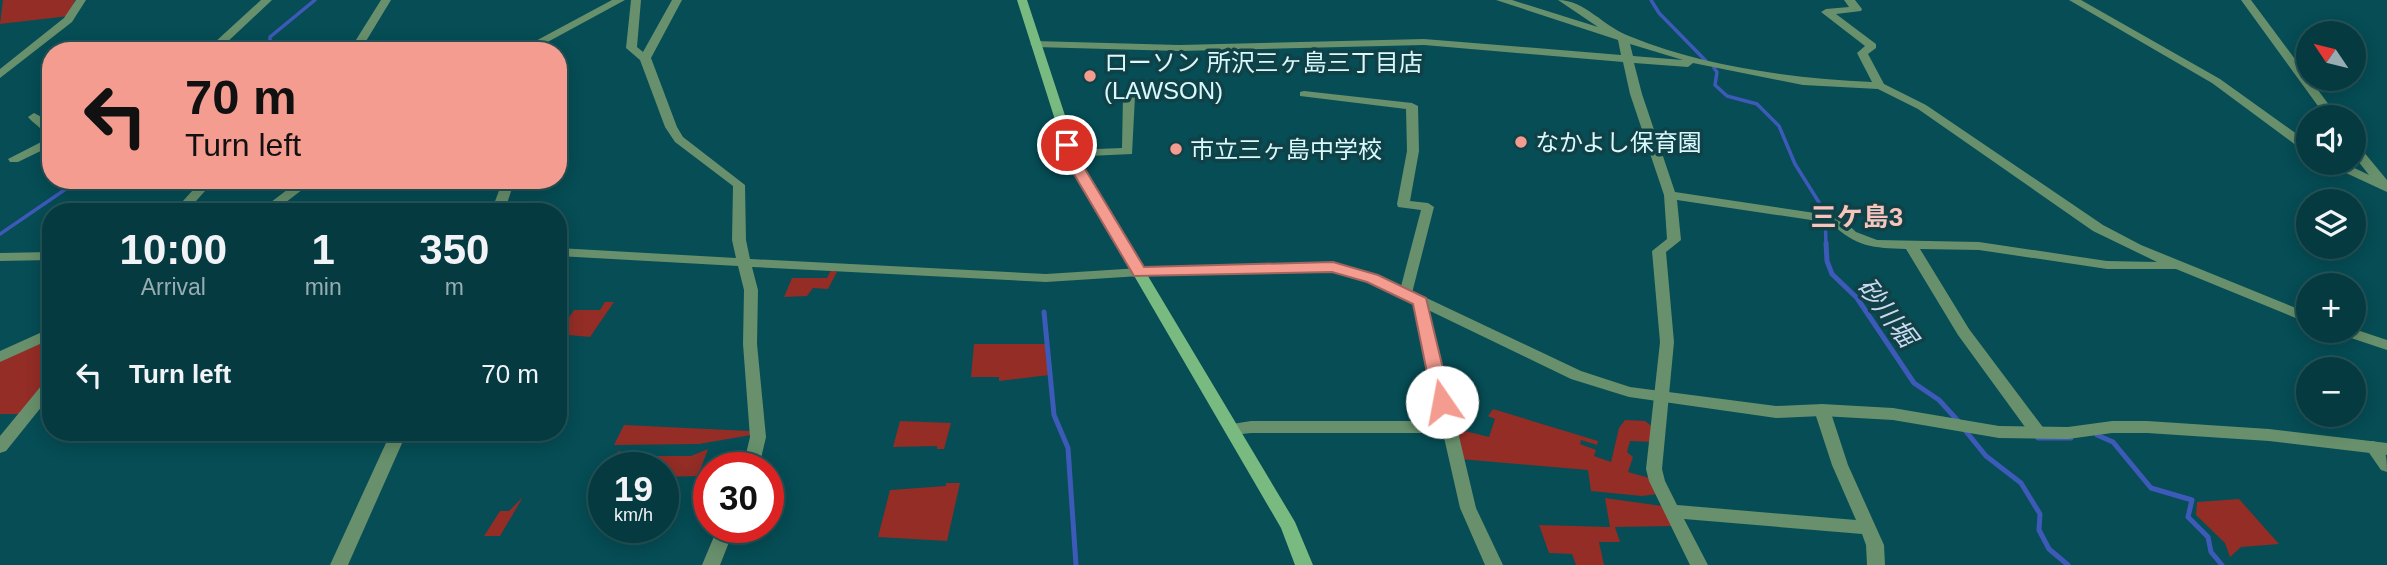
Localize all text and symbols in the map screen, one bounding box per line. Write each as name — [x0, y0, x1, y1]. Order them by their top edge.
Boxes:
north arrow — [2296, 21, 2366, 91]
map controls — [2296, 21, 2366, 427]
place label: ローソン 所沢三ヶ島三丁目店 (LAWSON) — [1104, 49, 1423, 104]
marker: ローソン 所沢三ヶ島三丁目店 (LAWSON) — [1082, 68, 1098, 84]
icon: left — [70, 70, 161, 161]
text: 70 m — [185, 70, 297, 124]
button: sound — [2296, 105, 2366, 175]
pin — [1037, 115, 1097, 175]
icon: arrive — [1048, 126, 1086, 164]
text: Turn left — [185, 127, 301, 163]
place label: なかよし保育園 — [1535, 129, 1702, 156]
marker: なかよし保育園 — [1513, 134, 1529, 150]
place label: 市立三ヶ島中学校 — [1190, 136, 1382, 163]
marker: 市立三ヶ島中学校 — [1168, 141, 1184, 157]
button: layers — [2296, 189, 2366, 259]
district label: 三ケ島3 — [1811, 202, 1903, 232]
text: 10:00 — [120, 226, 227, 273]
text: 1 — [311, 226, 335, 273]
text: 350 — [419, 226, 489, 273]
water label: 砂川堀 — [1852, 272, 1925, 355]
button: + — [2296, 273, 2366, 343]
text: Arrival — [141, 274, 206, 300]
text: min — [305, 274, 342, 300]
text: m — [445, 274, 464, 300]
icon: left — [70, 356, 108, 394]
button: − — [2296, 357, 2366, 427]
text: Turn left — [129, 359, 231, 389]
text: 70 m — [481, 359, 539, 389]
position arrow — [1405, 365, 1479, 439]
speed limit sign: 30 — [693, 452, 784, 543]
text: 19 — [614, 469, 653, 508]
text: km/h — [614, 505, 653, 525]

